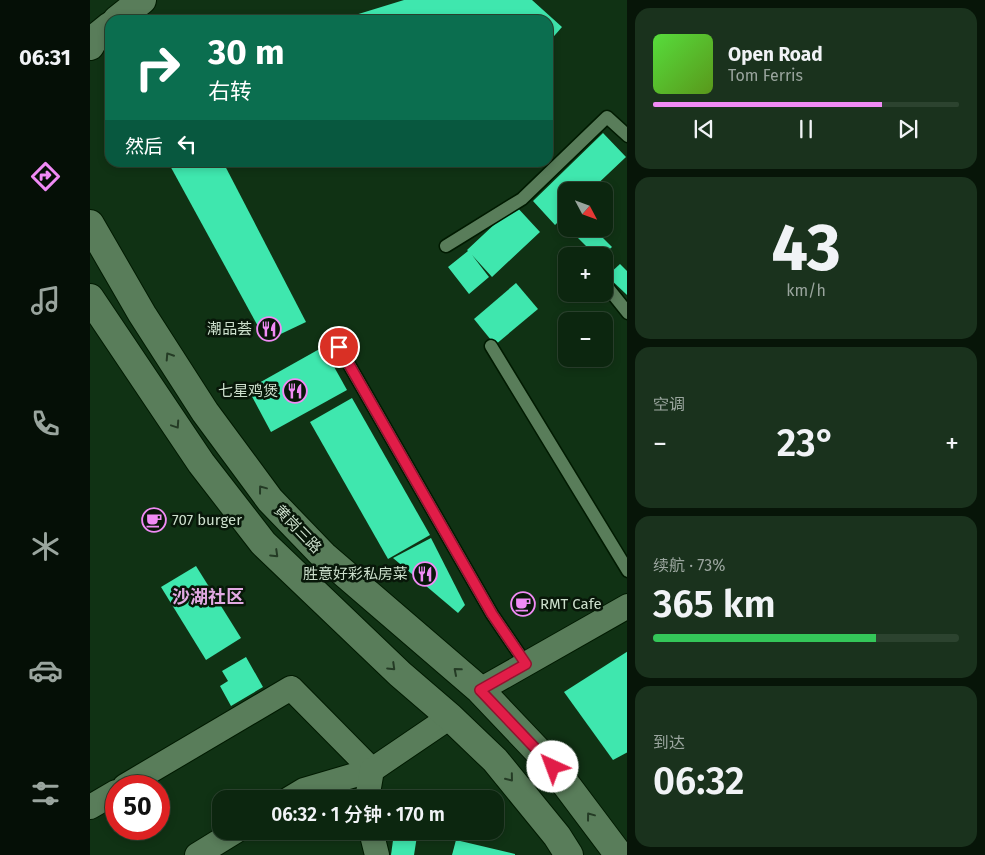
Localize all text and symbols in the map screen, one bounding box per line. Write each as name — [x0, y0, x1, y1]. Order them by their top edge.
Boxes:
text: 30 m — [208, 31, 285, 73]
icon: right — [125, 35, 190, 100]
text: Open Road — [728, 43, 823, 66]
text: 06:31 — [19, 44, 71, 71]
text: Tom Ferris — [728, 66, 803, 85]
text: 右转 — [208, 78, 252, 105]
icon: previous — [690, 115, 718, 143]
icon: pause — [792, 115, 820, 143]
icon: next — [894, 115, 922, 143]
icon: left — [173, 130, 201, 158]
text: 然后 — [125, 135, 163, 158]
icon: directions — [28, 159, 63, 194]
north arrow — [558, 182, 612, 238]
map controls — [558, 182, 613, 367]
text: 43 — [771, 209, 841, 287]
button: + — [558, 247, 613, 302]
text: km/h — [786, 281, 826, 300]
icon: music — [28, 283, 63, 318]
button: − — [558, 312, 613, 367]
restaurant icon: 潮品荟 — [256, 316, 282, 342]
place label: 潮品荟 — [207, 320, 252, 338]
pin — [318, 326, 360, 368]
icon: arrive — [325, 333, 353, 361]
one-way arrow — [165, 352, 175, 361]
restaurant icon: 七星鸡煲 — [282, 378, 308, 404]
place label: 七星鸡煲 — [218, 382, 278, 400]
text: 空调 — [653, 395, 685, 414]
icon: phone — [28, 406, 63, 441]
one-way arrow — [170, 420, 179, 429]
text: 23° — [777, 420, 835, 466]
text: − — [653, 427, 667, 460]
text: + — [945, 427, 959, 460]
one-way arrow — [259, 486, 267, 495]
street label: 黄岗三路 — [271, 501, 325, 557]
cafe icon: 707 burger — [141, 507, 167, 533]
place label: 707 burger — [172, 511, 242, 529]
icon: climate — [28, 529, 63, 564]
one-way arrow — [269, 548, 278, 557]
text: 续航 · 73% — [653, 556, 725, 575]
restaurant icon: 胜意好彩私房菜 — [412, 561, 438, 587]
place label: 胜意好彩私房菜 — [303, 565, 408, 583]
text: 365 km — [653, 581, 776, 627]
district label: 沙湖社区 — [172, 586, 244, 608]
cafe icon: RMT Cafe — [510, 591, 536, 617]
place label: RMT Cafe — [540, 595, 602, 613]
icon: car — [28, 653, 63, 688]
one-way arrow — [386, 661, 395, 670]
one-way arrow — [454, 667, 463, 676]
text: 到达 — [653, 733, 685, 752]
position arrow — [526, 740, 578, 792]
text: 06:32 — [653, 758, 744, 804]
one-way arrow — [504, 772, 512, 781]
speed limit sign: 50 — [105, 775, 170, 840]
icon: filters — [28, 776, 63, 811]
text: 06:32 · 1 分钟 · 170 m — [271, 803, 445, 826]
one-way arrow — [587, 812, 596, 822]

